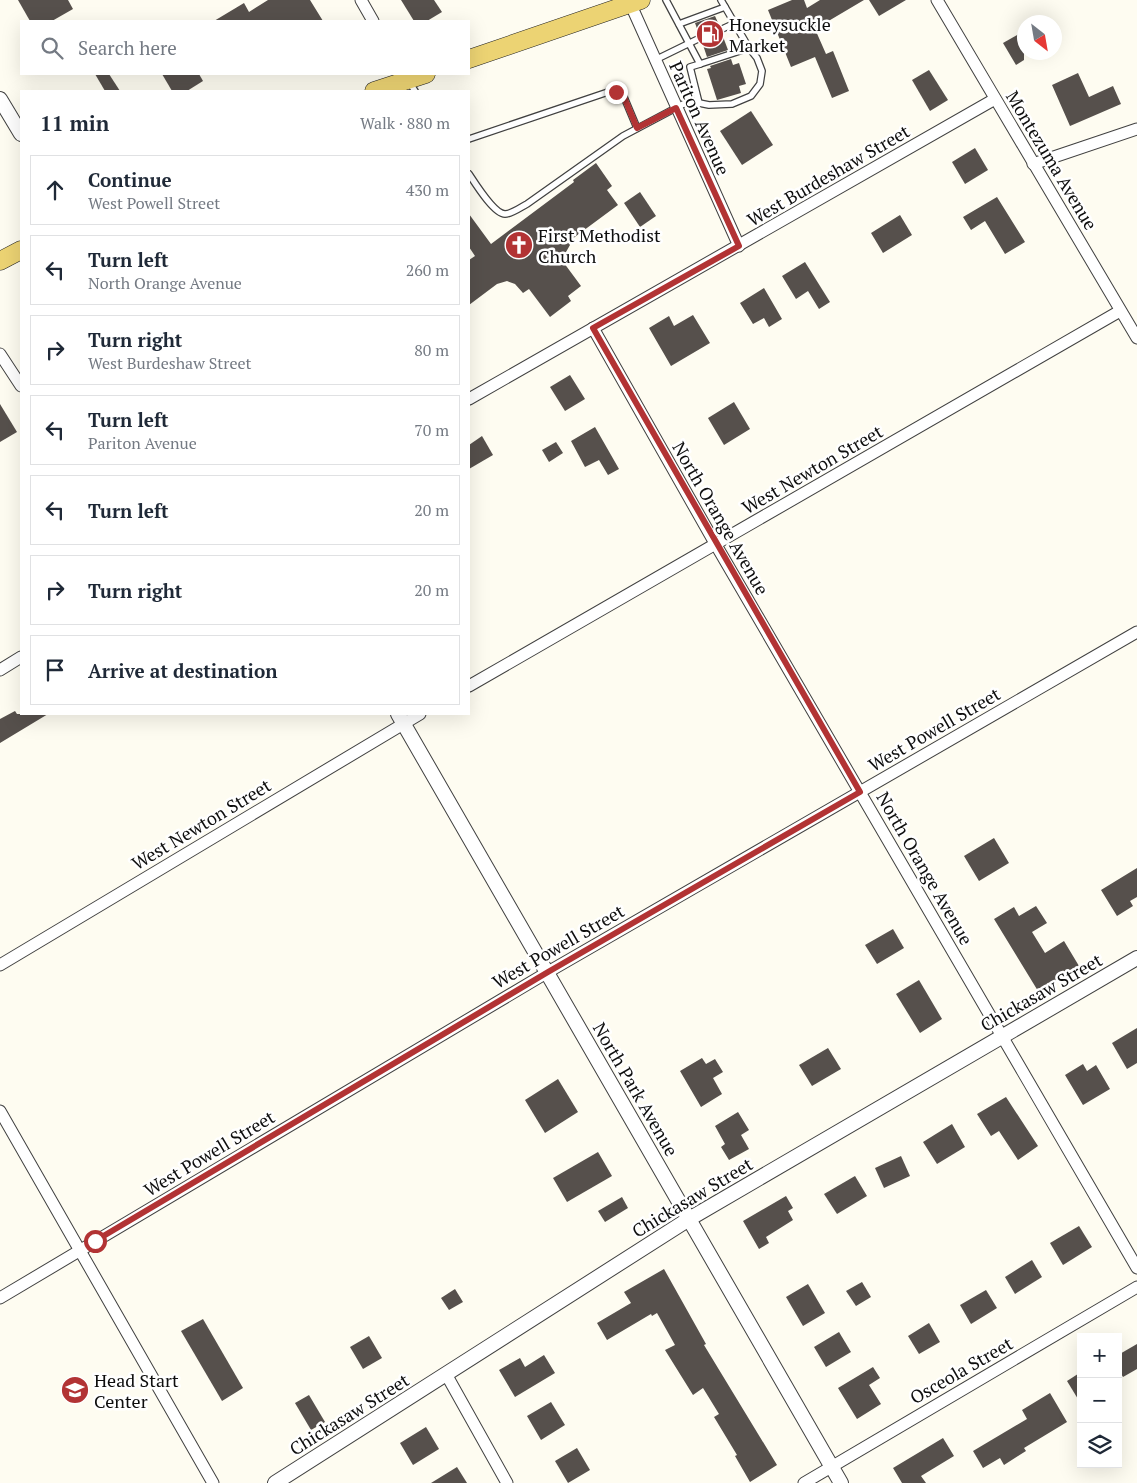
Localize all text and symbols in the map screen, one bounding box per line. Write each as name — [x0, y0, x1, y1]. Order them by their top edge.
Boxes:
place label: Honeysuckle Market — [729, 12, 831, 57]
north arrow — [1017, 15, 1062, 60]
fuel station icon: Honeysuckle Market — [695, 19, 725, 49]
search box — [20, 20, 470, 75]
icon: search — [38, 34, 66, 62]
text: Search here — [78, 35, 177, 60]
street label: Pariton Avenue — [664, 57, 736, 179]
route end — [605, 81, 628, 104]
street label: Montezuma Avenue — [1001, 86, 1103, 234]
text: 11 min — [40, 109, 109, 137]
text: Walk · 880 m — [360, 112, 450, 134]
street label: West Burdeshaw Street — [742, 118, 914, 231]
text: Continue — [88, 167, 172, 192]
icon: ahead — [41, 176, 69, 204]
text: 430 m — [406, 179, 449, 201]
text: West Powell Street — [88, 192, 220, 214]
place label: First Methodist Church — [538, 223, 661, 268]
church icon: First Methodist Church — [504, 230, 534, 260]
text: Turn left — [88, 247, 169, 272]
icon: left — [41, 256, 69, 284]
text: 260 m — [406, 259, 449, 281]
text: North Orange Avenue — [88, 272, 242, 294]
text: Turn right — [88, 327, 182, 352]
icon: right — [41, 336, 69, 364]
text: 80 m — [414, 339, 449, 361]
text: West Burdeshaw Street — [88, 352, 251, 374]
text: Turn left — [88, 407, 169, 432]
icon: left — [41, 416, 69, 444]
text: 70 m — [414, 419, 449, 441]
street label: West Newton Street — [737, 419, 887, 519]
text: Pariton Avenue — [88, 432, 197, 454]
street label: North Orange Avenue — [667, 437, 775, 599]
icon: left — [41, 496, 69, 524]
text: Turn left — [88, 498, 169, 523]
text: 20 m — [414, 499, 449, 521]
icon: right — [41, 576, 69, 604]
text: Turn right — [88, 578, 182, 603]
text: 20 m — [414, 579, 449, 601]
icon: arrive — [41, 656, 69, 684]
text: Arrive at destination — [88, 658, 277, 683]
street label: West Powell Street — [864, 681, 1005, 777]
street label: West Newton Street — [127, 773, 275, 875]
street label: North Orange Avenue — [871, 787, 979, 949]
street label: West Powell Street — [488, 898, 629, 994]
street label: Chickasaw Street — [976, 947, 1106, 1037]
street label: North Park Avenue — [588, 1018, 684, 1160]
street label: West Powell Street — [139, 1104, 279, 1202]
street label: Chickasaw Street — [627, 1151, 757, 1242]
route start — [84, 1230, 107, 1253]
street label: Osceola Street — [905, 1331, 1017, 1409]
map controls — [1077, 1333, 1122, 1468]
button: + — [1077, 1333, 1122, 1378]
street label: Chickasaw Street — [285, 1367, 414, 1460]
place label: Head Start Center — [94, 1368, 179, 1413]
school or university icon: Head Start Center — [60, 1375, 90, 1405]
button: − — [1077, 1378, 1122, 1423]
button: layers — [1077, 1423, 1122, 1468]

